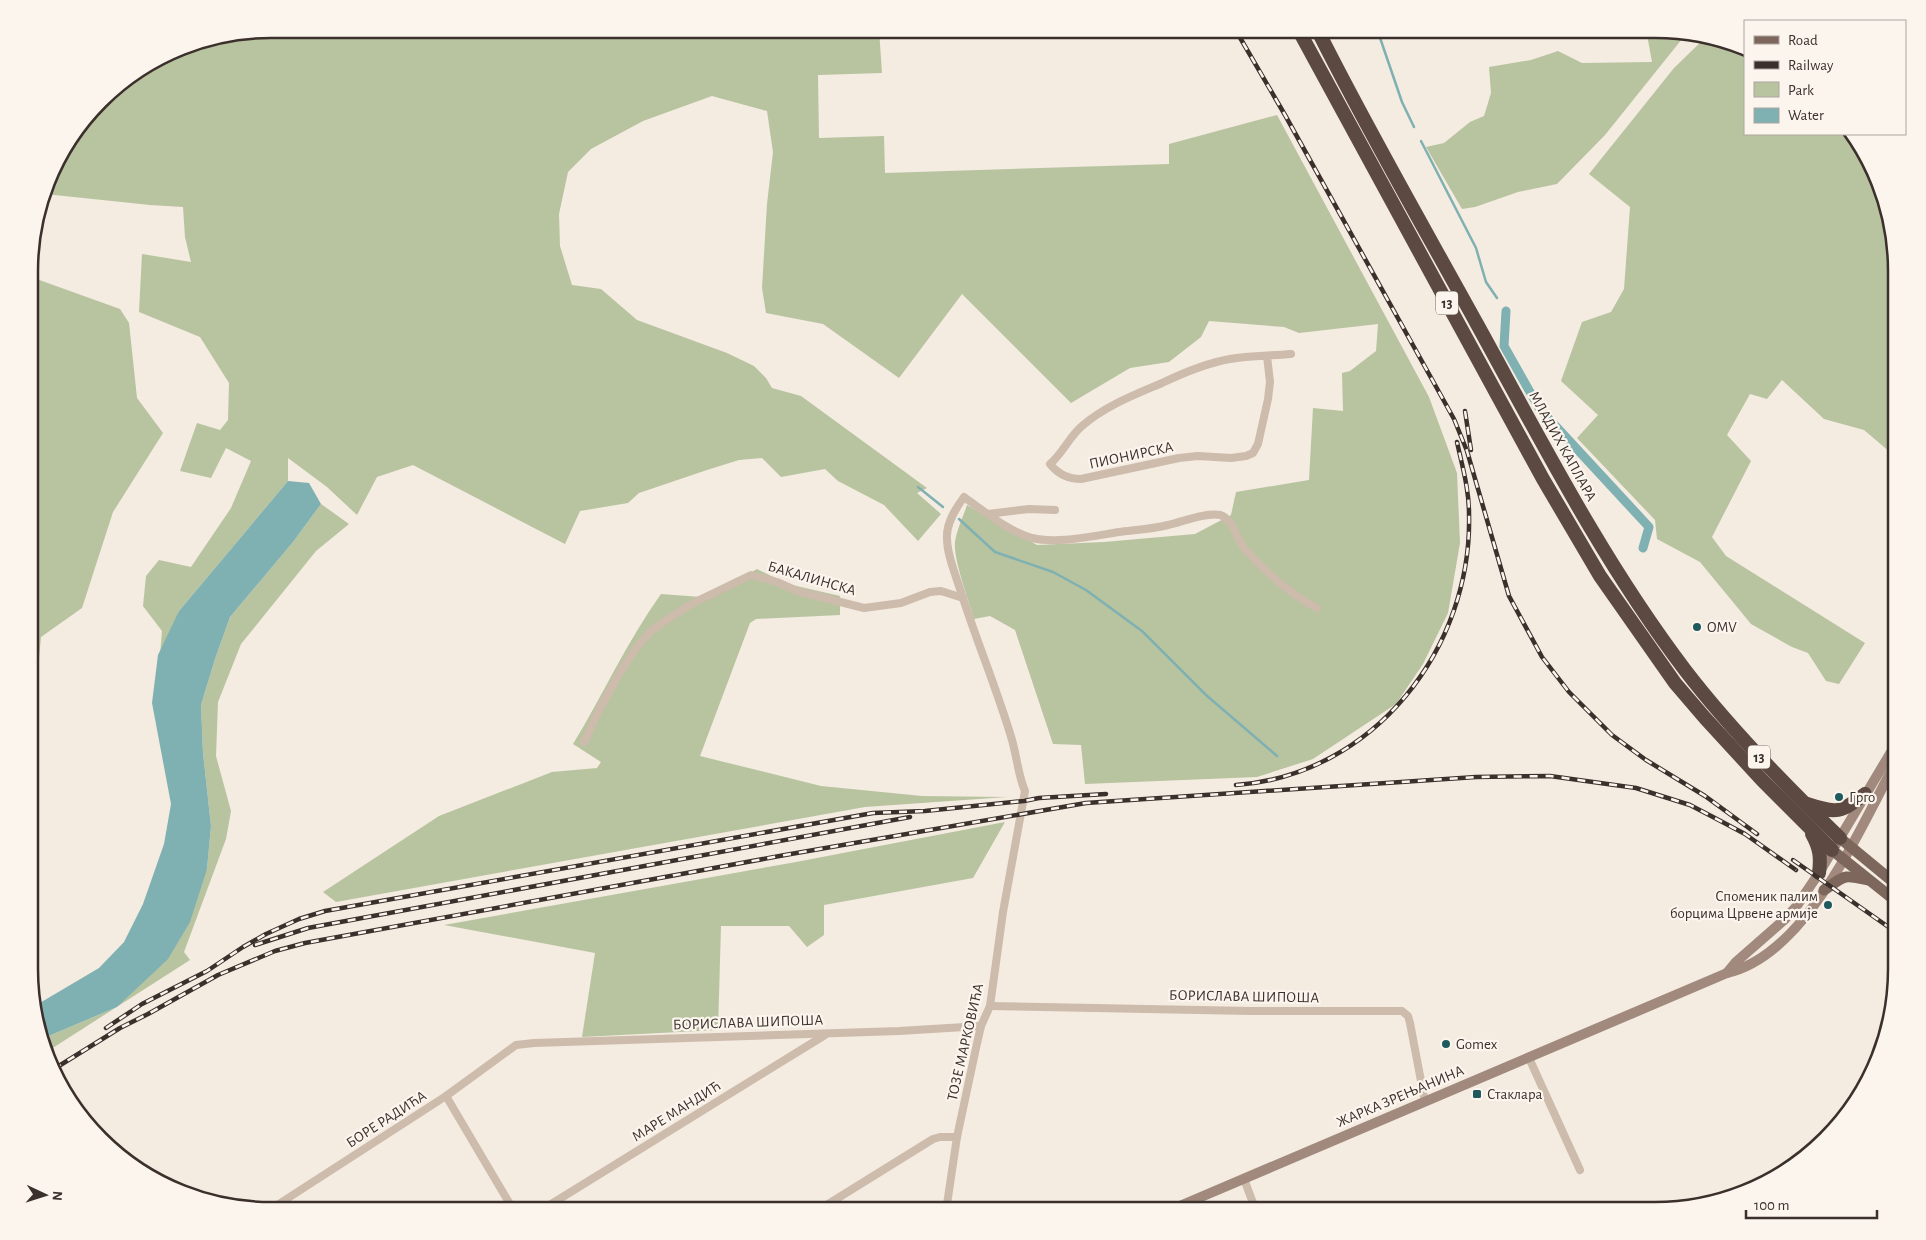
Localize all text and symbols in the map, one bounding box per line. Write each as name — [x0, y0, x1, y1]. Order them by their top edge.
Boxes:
legend — [1744, 20, 1906, 135]
text: Road — [1788, 33, 1818, 48]
text: Railway — [1788, 58, 1834, 73]
text: Park — [1788, 83, 1814, 98]
text: Water — [1788, 108, 1824, 123]
road number: 13 — [1436, 292, 1458, 314]
street label: МЛАДИХ КАПЛАРА — [1526, 389, 1599, 504]
street label: ПИОНИРСКА — [1088, 439, 1175, 472]
street label: БАКАЛИНСКА — [766, 559, 858, 598]
place label: OMV — [1707, 620, 1737, 635]
marker: OMV — [1691, 621, 1703, 633]
road number: 13 — [1748, 746, 1770, 769]
place label: Грго — [1849, 790, 1875, 805]
marker: Грго — [1833, 791, 1845, 803]
place label: Споменик палим борцима Црвене армије — [1670, 889, 1818, 921]
marker: Споменик палим борцима Црвене армије — [1822, 899, 1834, 911]
street label: ТОЗЕ МАРКОВИЋА — [945, 982, 986, 1102]
street label: БОРИСЛАВА ШИПОША — [1169, 988, 1319, 1005]
street label: БОРИСЛАВА ШИПОША — [673, 1012, 824, 1033]
place label: Gomex — [1456, 1037, 1498, 1052]
marker: Gomex — [1440, 1038, 1452, 1050]
street label: ЖАРКА ЗРЕЊАНИНА — [1334, 1063, 1466, 1130]
street label: МАРЕ МАНДИЋ — [629, 1078, 723, 1145]
place label: Стаклара — [1487, 1087, 1543, 1102]
street label: БОРЕ РАДИЋА — [344, 1088, 429, 1151]
marker: Стаклара — [1471, 1088, 1483, 1100]
north arrow — [20, 1170, 70, 1220]
scale bar — [1746, 1188, 1877, 1220]
text: N — [50, 1190, 64, 1201]
text: 100 m — [1754, 1198, 1789, 1213]

